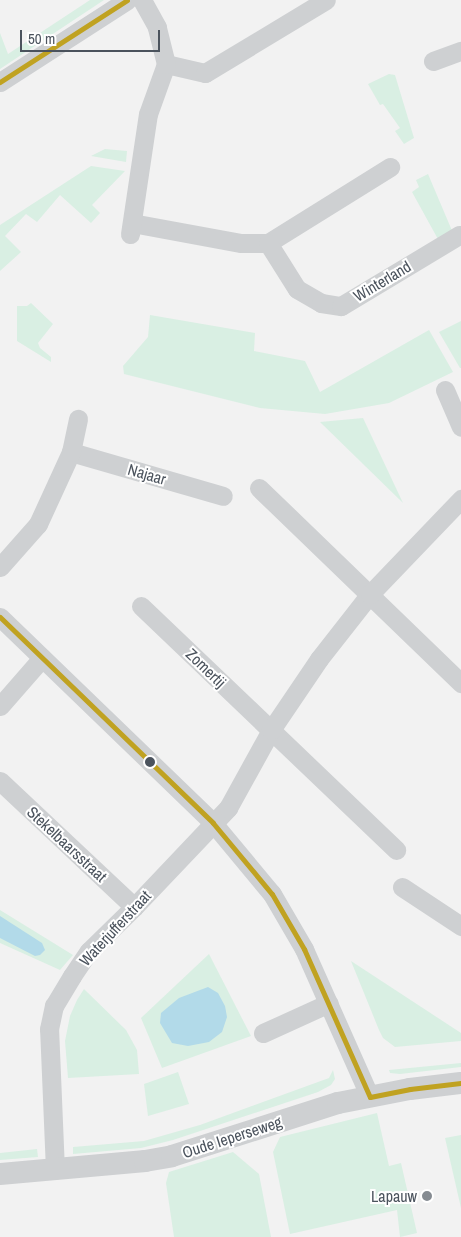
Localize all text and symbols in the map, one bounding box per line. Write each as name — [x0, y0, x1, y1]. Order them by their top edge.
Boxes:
scale bar — [22, 20, 162, 52]
text: 50 m — [28, 28, 55, 49]
street label: Winterland — [350, 256, 414, 306]
street label: Najaar — [126, 459, 168, 489]
street label: Zomertij — [182, 644, 230, 692]
unlabelled marker — [145, 757, 155, 767]
street label: Stekelbaarsstraat — [23, 802, 111, 886]
street label: Waterjufferstraat — [75, 886, 155, 970]
street label: Oude Ieperseweg — [180, 1112, 284, 1162]
place label: Lapauw — [371, 1186, 417, 1206]
marker: Lapauw — [421, 1190, 433, 1202]

